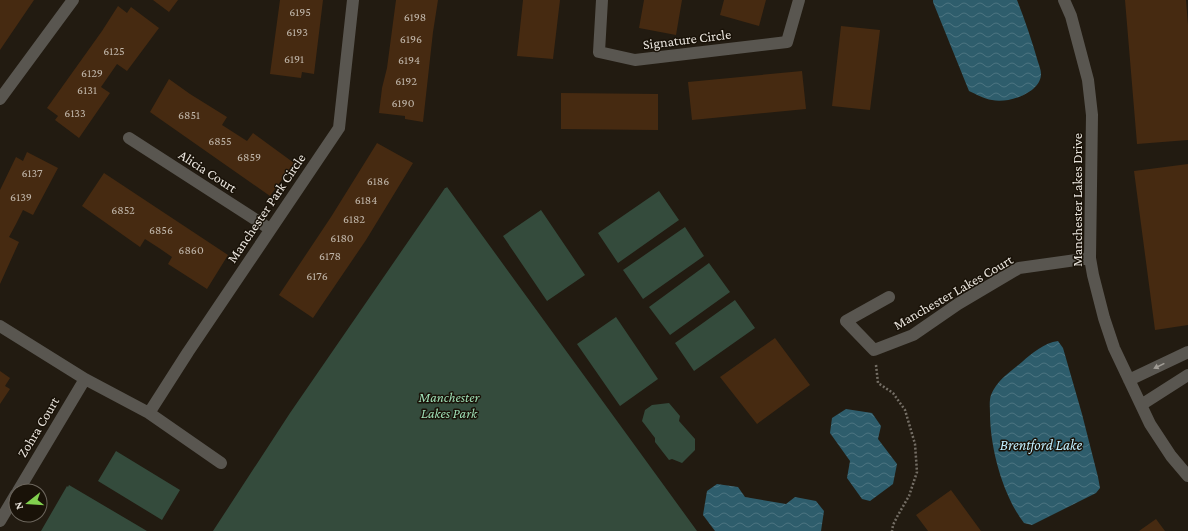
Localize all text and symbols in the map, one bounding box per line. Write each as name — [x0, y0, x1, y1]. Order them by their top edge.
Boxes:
house number: 6195 — [289, 5, 311, 19]
house number: 6198 — [404, 10, 426, 24]
house number: 6193 — [286, 25, 308, 39]
street label: Signature Circle — [642, 26, 732, 52]
house number: 6196 — [400, 32, 422, 46]
house number: 6125 — [103, 44, 125, 58]
house number: 6191 — [284, 52, 304, 66]
house number: 6194 — [398, 53, 420, 67]
house number: 6129 — [81, 66, 103, 80]
house number: 6192 — [395, 74, 417, 88]
house number: 6131 — [77, 83, 97, 97]
house number: 6190 — [392, 96, 415, 110]
house number: 6133 — [64, 106, 86, 120]
house number: 6851 — [178, 108, 200, 122]
street label: Manchester Lakes Drive — [1069, 133, 1085, 267]
house number: 6855 — [208, 134, 232, 148]
street label: Alicia Court — [176, 146, 240, 196]
street label: Manchester Park Circle — [223, 150, 309, 266]
house number: 6859 — [237, 150, 261, 164]
house number: 6137 — [21, 166, 43, 180]
house number: 6186 — [367, 174, 389, 188]
house number: 6139 — [10, 190, 32, 204]
house number: 6184 — [355, 193, 377, 207]
house number: 6852 — [111, 203, 135, 217]
house number: 6182 — [343, 212, 365, 226]
house number: 6856 — [149, 223, 173, 237]
house number: 6180 — [330, 231, 354, 245]
house number: 6860 — [178, 243, 204, 257]
house number: 6178 — [319, 249, 341, 263]
street label: Manchester Lakes Court — [890, 251, 1016, 333]
house number: 6176 — [306, 269, 328, 283]
one-way arrow — [1153, 363, 1164, 369]
park label: Manchester Lakes Park — [418, 389, 481, 421]
street label: Zohra Court — [14, 394, 62, 460]
water label: Brentford Lake — [1000, 437, 1083, 454]
north arrow — [8, 483, 48, 523]
text: N — [11, 500, 25, 511]

